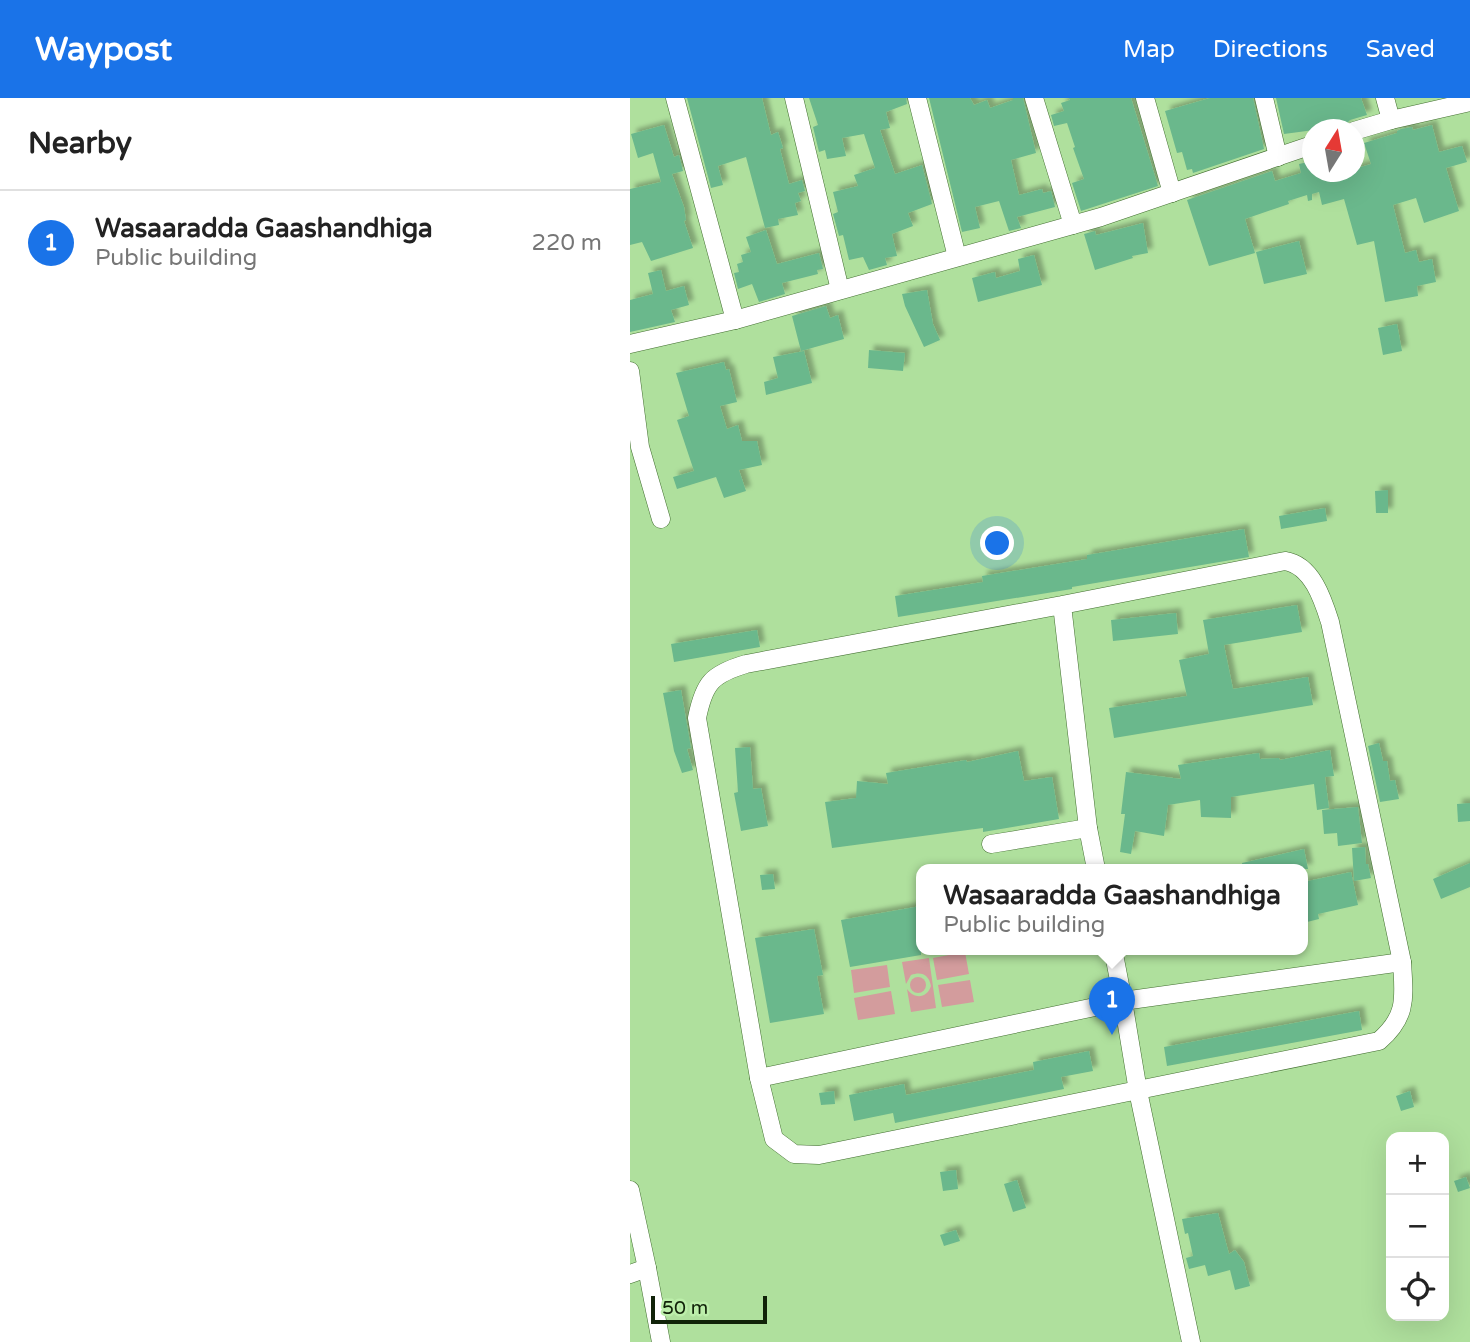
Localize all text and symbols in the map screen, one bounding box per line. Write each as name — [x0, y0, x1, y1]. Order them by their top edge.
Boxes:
text: Waypost — [35, 30, 172, 69]
text: Map — [1123, 35, 1175, 64]
text: Directions — [1213, 35, 1328, 64]
text: Saved — [1366, 35, 1435, 64]
north arrow — [1302, 119, 1365, 182]
text: Nearby — [28, 125, 132, 162]
text: Wasaaradda Gaashandhiga — [95, 213, 433, 244]
text: 1 — [44, 229, 58, 257]
text: 220 m — [532, 229, 602, 257]
text: Public building — [95, 244, 257, 272]
your location — [980, 526, 1014, 560]
popup — [916, 864, 1308, 955]
text: Wasaaradda Gaashandhiga — [943, 880, 1281, 911]
text: Public building — [943, 911, 1105, 939]
pin: 1 — [1089, 977, 1135, 1035]
map controls — [1386, 1132, 1449, 1321]
button: + — [1386, 1132, 1449, 1195]
button: − — [1386, 1195, 1449, 1258]
button: locate — [1386, 1258, 1449, 1321]
scale bar — [651, 1293, 766, 1325]
text: 50 m — [662, 1297, 708, 1319]

